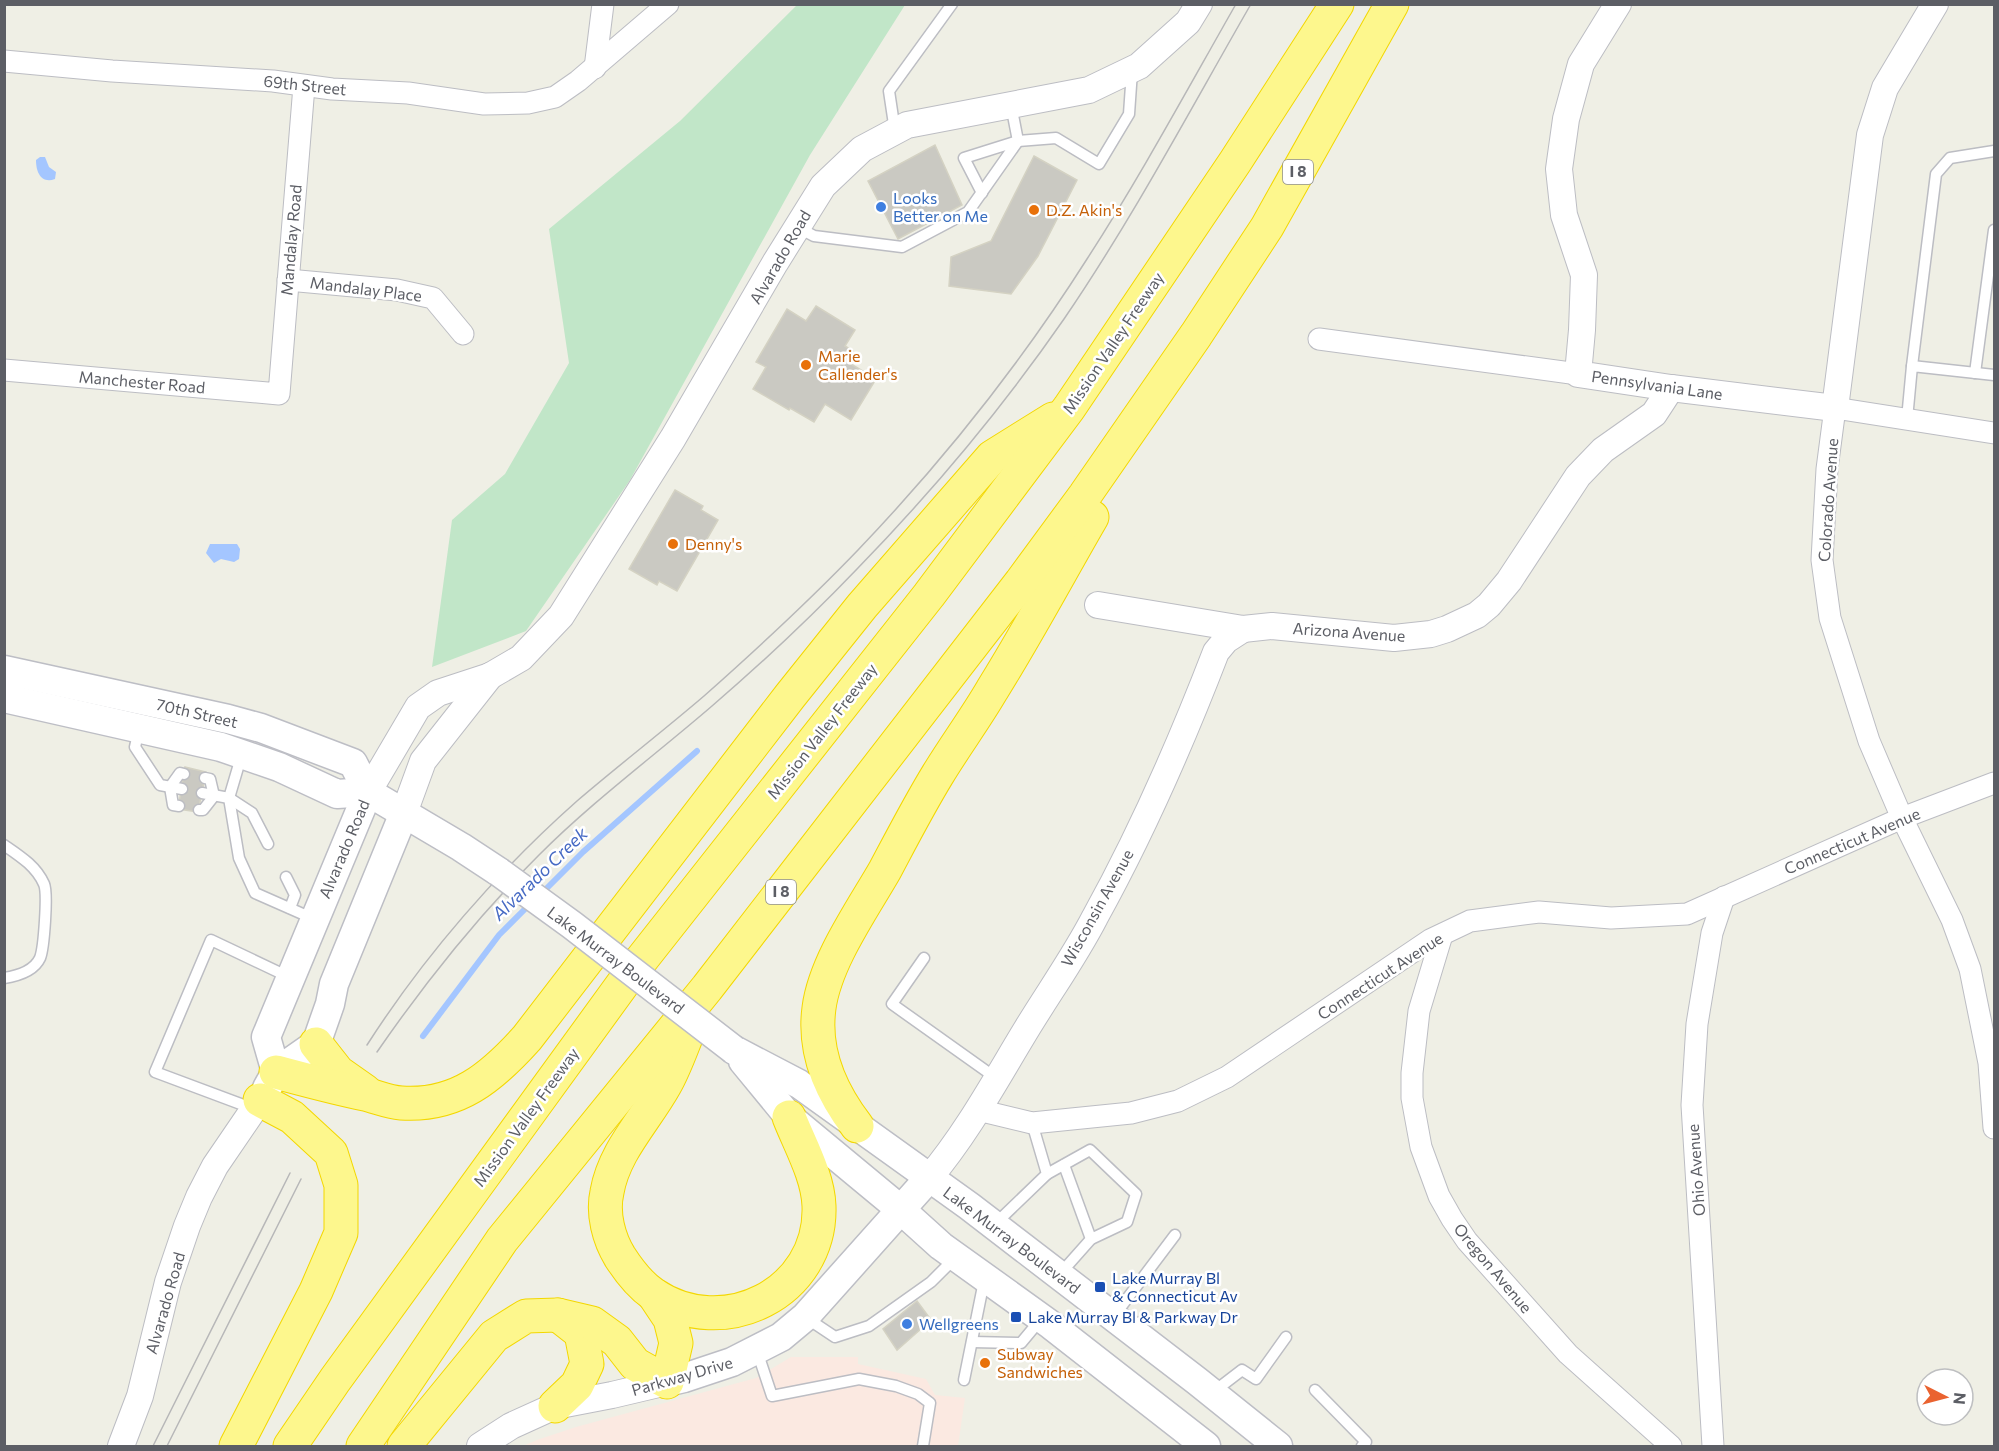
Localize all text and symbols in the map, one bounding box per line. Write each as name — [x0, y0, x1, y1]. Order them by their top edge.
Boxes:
street label: 69th Street — [263, 71, 348, 98]
road number: I 8 — [1283, 160, 1313, 184]
street label: Mandalay Road — [276, 184, 305, 296]
place label: Looks Better on Me — [893, 188, 988, 225]
marker: Looks Better on Me — [874, 200, 888, 214]
place label: D.Z. Akin's — [1046, 200, 1122, 219]
marker: D.Z. Akin's — [1027, 203, 1041, 217]
street label: Alvarado Road — [745, 206, 814, 307]
street label: Mission Valley Freeway — [1058, 268, 1167, 417]
street label: Mandalay Place — [309, 272, 423, 305]
place label: Marie Callender's — [818, 346, 898, 383]
marker: Marie Callender's — [799, 358, 813, 372]
street label: Manchester Road — [78, 366, 206, 397]
street label: Pennsylvania Lane — [1590, 366, 1724, 403]
street label: Colorado Avenue — [1814, 437, 1841, 562]
place label: Denny's — [685, 534, 742, 553]
marker: Denny's — [666, 537, 680, 551]
street label: Arizona Avenue — [1292, 618, 1406, 645]
street label: Mission Valley Freeway — [763, 659, 880, 802]
street label: 70th Street — [155, 694, 240, 731]
street label: Alvarado Road — [314, 797, 373, 901]
street label: Connecticut Avenue — [1781, 803, 1923, 878]
water label: Alvarado Creek — [486, 821, 593, 925]
street label: Wisconsin Avenue — [1056, 846, 1137, 970]
road number: I 8 — [766, 880, 796, 904]
street label: Lake Murray Boulevard — [544, 902, 689, 1017]
street label: Connecticut Avenue — [1313, 928, 1446, 1023]
street label: Mission Valley Freeway — [469, 1044, 582, 1190]
street label: Ohio Avenue — [1683, 1123, 1708, 1217]
street label: Lake Murray Boulevard — [940, 1182, 1085, 1297]
street label: Oregon Avenue — [1450, 1219, 1536, 1316]
street label: Alvarado Road — [141, 1250, 188, 1356]
place label: Lake Murray Bl & Connecticut Av — [1112, 1268, 1238, 1305]
marker: Lake Murray Bl & Connecticut Av — [1093, 1280, 1107, 1294]
place label: Lake Murray Bl & Parkway Dr — [1028, 1307, 1238, 1326]
marker: Lake Murray Bl & Parkway Dr — [1009, 1310, 1023, 1324]
place label: Wellgreens — [919, 1314, 999, 1333]
marker: Wellgreens — [900, 1317, 914, 1331]
place label: Subway Sandwiches — [997, 1344, 1083, 1381]
street label: Parkway Drive — [629, 1352, 735, 1399]
marker: Subway Sandwiches — [978, 1356, 992, 1370]
north arrow — [1915, 1367, 1975, 1427]
text: N — [1950, 1392, 1970, 1406]

